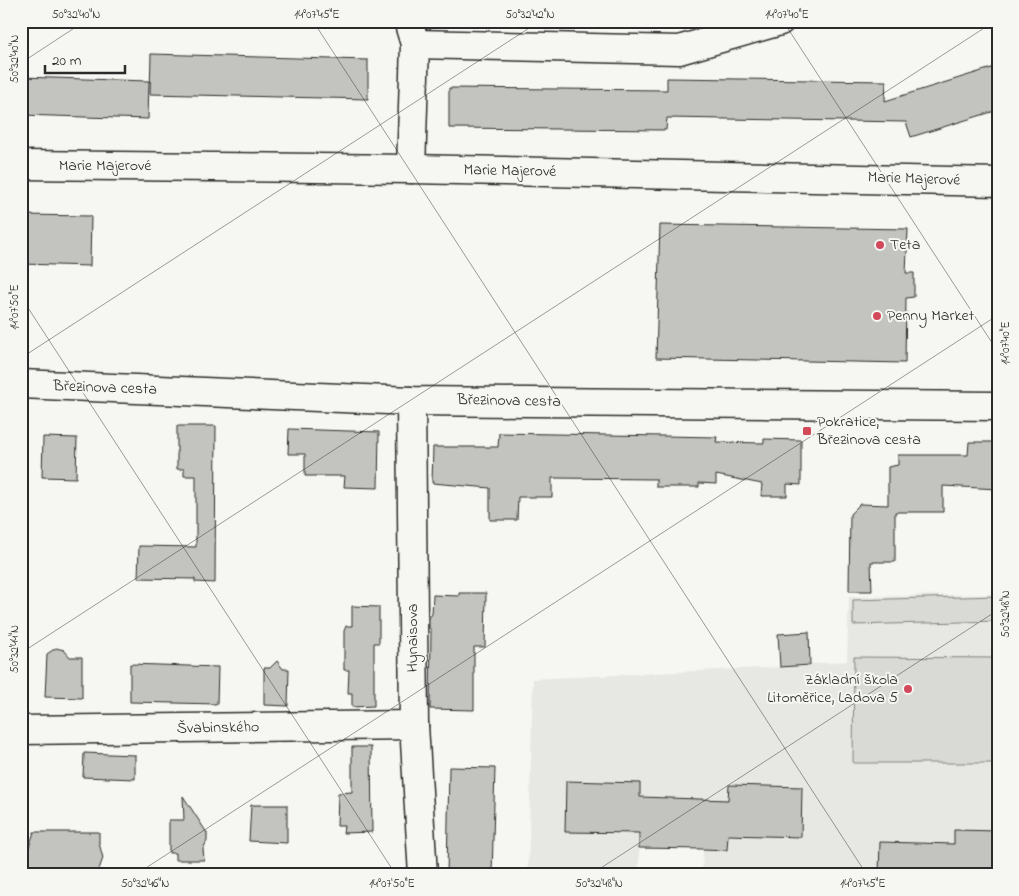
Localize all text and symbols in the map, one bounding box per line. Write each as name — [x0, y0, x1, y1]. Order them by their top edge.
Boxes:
text: 50°32'40"N — [52, 6, 100, 24]
text: 14°07'45"E — [294, 6, 340, 24]
text: 50°32'42"N — [505, 6, 555, 24]
text: 14°07'40"E — [765, 6, 809, 24]
text: 50°32'40"N — [6, 35, 24, 83]
scale bar — [45, 42, 125, 74]
text: 20 m — [52, 50, 82, 72]
street label: Marie Majerové — [59, 154, 152, 178]
street label: Marie Majerové — [463, 158, 557, 184]
street label: Marie Majerové — [867, 165, 962, 193]
place label: Teta — [890, 233, 920, 257]
marker: Teta — [874, 239, 886, 251]
text: 14°07'50"E — [6, 284, 24, 330]
place label: Penny Market — [887, 304, 975, 328]
marker: Penny Market — [871, 310, 883, 322]
text: 14°07'40"E — [997, 321, 1015, 365]
street label: Březinova cesta — [52, 374, 157, 402]
street label: Březinova cesta — [456, 388, 561, 414]
place label: Pokratice, Březinova cesta — [816, 410, 921, 452]
marker: Pokratice, Březinova cesta — [801, 425, 813, 437]
text: 50°32'48"N — [997, 590, 1015, 638]
street label: Hynaisova — [401, 604, 425, 672]
text: 50°32'44"N — [6, 625, 24, 673]
place label: Základní škola Litoměřice, Ladova 5 — [767, 668, 898, 710]
marker: Základní škola Litoměřice, Ladova 5 — [902, 683, 914, 695]
street label: Švabinského — [177, 715, 259, 741]
text: 50°32'46"N — [121, 875, 169, 893]
text: 14°07'50"E — [369, 875, 415, 893]
text: 50°32'48"N — [575, 875, 623, 893]
text: 14°07'45"E — [840, 875, 886, 893]

